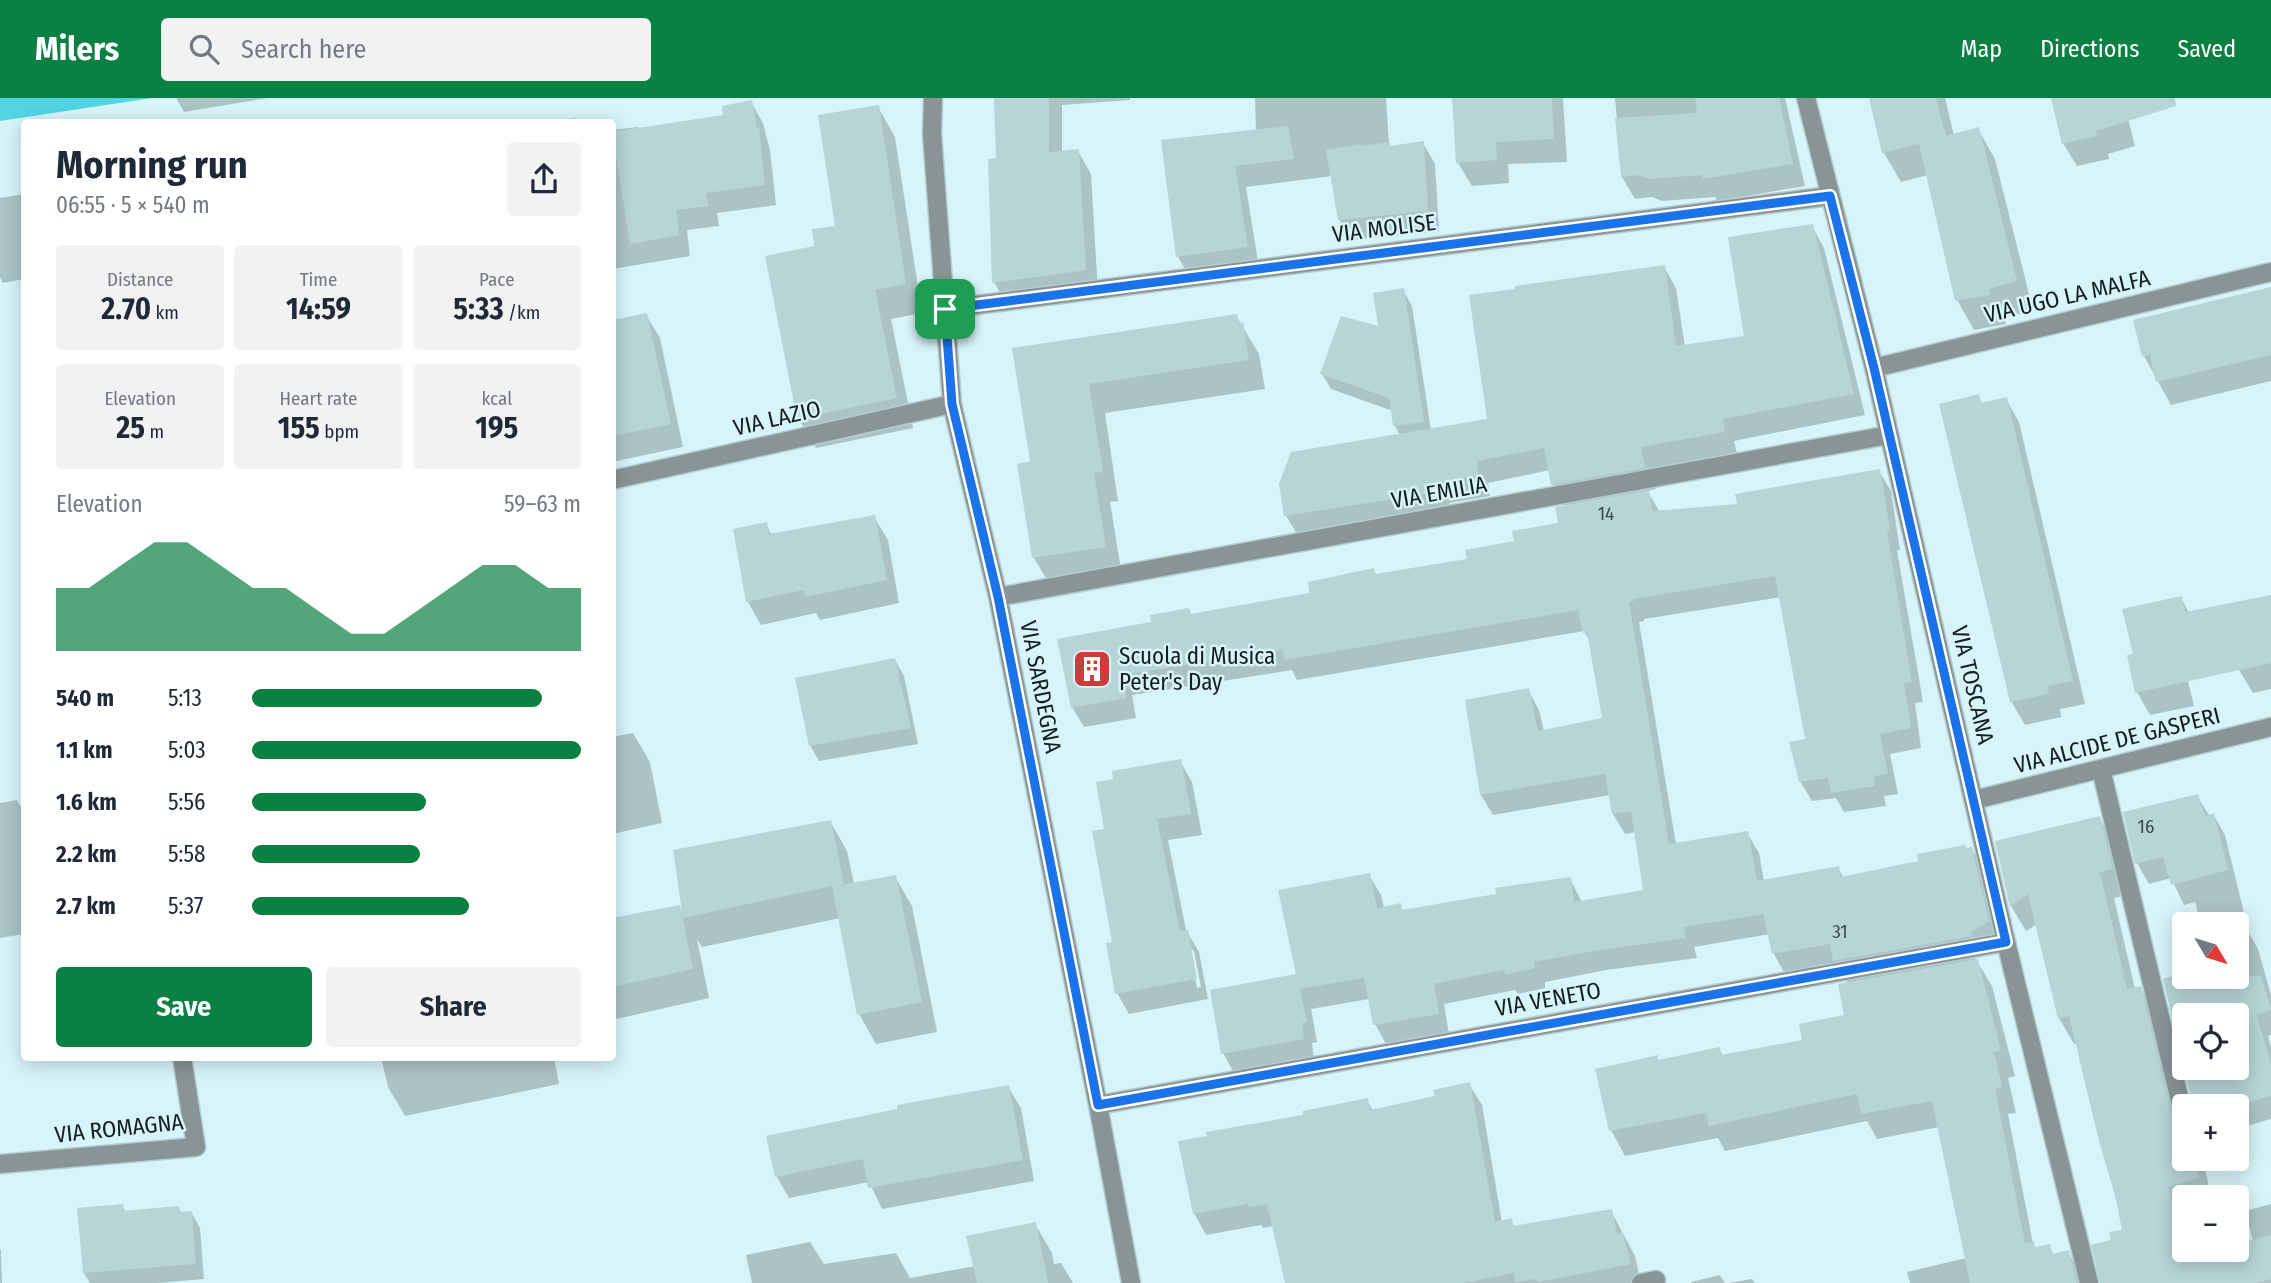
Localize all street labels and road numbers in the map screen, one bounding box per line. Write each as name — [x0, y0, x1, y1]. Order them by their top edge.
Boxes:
street label: VIA MOLISE — [1331, 208, 1437, 248]
street label: VIA UGO LA MALFA — [1981, 263, 2153, 329]
street label: VIA LAZIO — [731, 394, 823, 442]
street label: VIA EMILIA — [1389, 470, 1489, 514]
street label: VIA SARDEGNA — [1014, 618, 1068, 756]
street label: VIA TOSCANA — [1946, 623, 2000, 747]
street label: VIA ALCIDE DE GASPERI — [2011, 701, 2223, 779]
street label: VIA VENETO — [1493, 976, 1603, 1022]
street label: VIA ROMAGNA — [53, 1107, 185, 1149]

